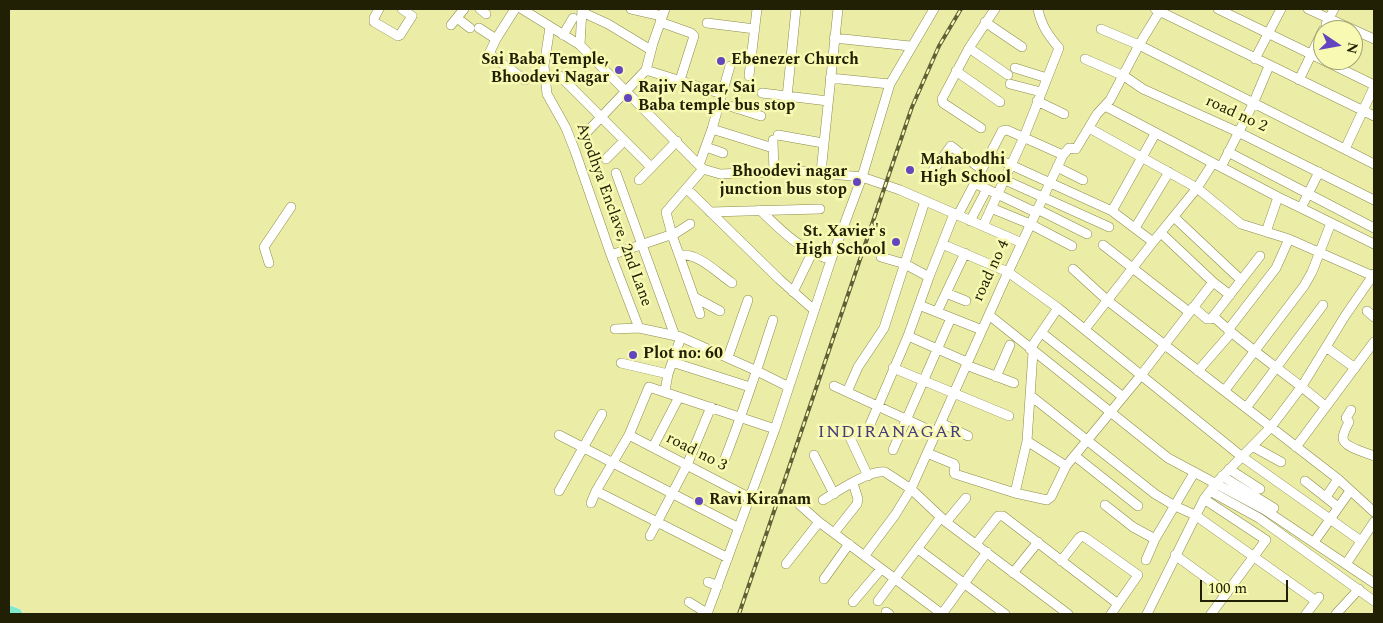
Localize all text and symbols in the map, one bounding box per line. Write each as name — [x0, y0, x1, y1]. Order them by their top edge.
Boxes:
north arrow — [1313, 20, 1363, 70]
text: N — [1341, 40, 1364, 56]
place label: Sai Baba Temple, Bhoodevi Nagar — [481, 51, 609, 89]
place label: Ebenezer Church — [731, 51, 859, 71]
marker: Ebenezer Church — [715, 55, 727, 67]
marker: Sai Baba Temple, Bhoodevi Nagar — [613, 64, 625, 76]
place label: Rajiv Nagar, Sai Baba temple bus stop — [638, 79, 795, 117]
marker: Rajiv Nagar, Sai Baba temple bus stop — [622, 92, 634, 104]
street label: road no 2 — [1202, 92, 1270, 138]
street label: Ayodhya Enclave, 2nd Lane — [571, 121, 655, 309]
place label: Mahabodhi High School — [920, 151, 1011, 189]
place label: Bhoodevi nagar junction bus stop — [720, 163, 847, 201]
marker: Mahabodhi High School — [904, 164, 916, 176]
marker: Bhoodevi nagar junction bus stop — [851, 176, 863, 188]
place label: St. Xavier's High School — [795, 223, 886, 261]
marker: St. Xavier's High School — [890, 236, 902, 248]
street label: road no 4 — [969, 237, 1015, 305]
place label: Plot no: 60 — [643, 345, 723, 365]
marker: Plot no: 60 — [627, 349, 639, 361]
district label: INDIRANAGAR — [816, 422, 964, 444]
street label: road no 3 — [662, 430, 730, 476]
place label: Ravi Kiranam — [709, 491, 811, 511]
marker: Ravi Kiranam — [693, 495, 705, 507]
scale bar — [1203, 570, 1290, 602]
text: 100 m — [1208, 577, 1247, 600]

